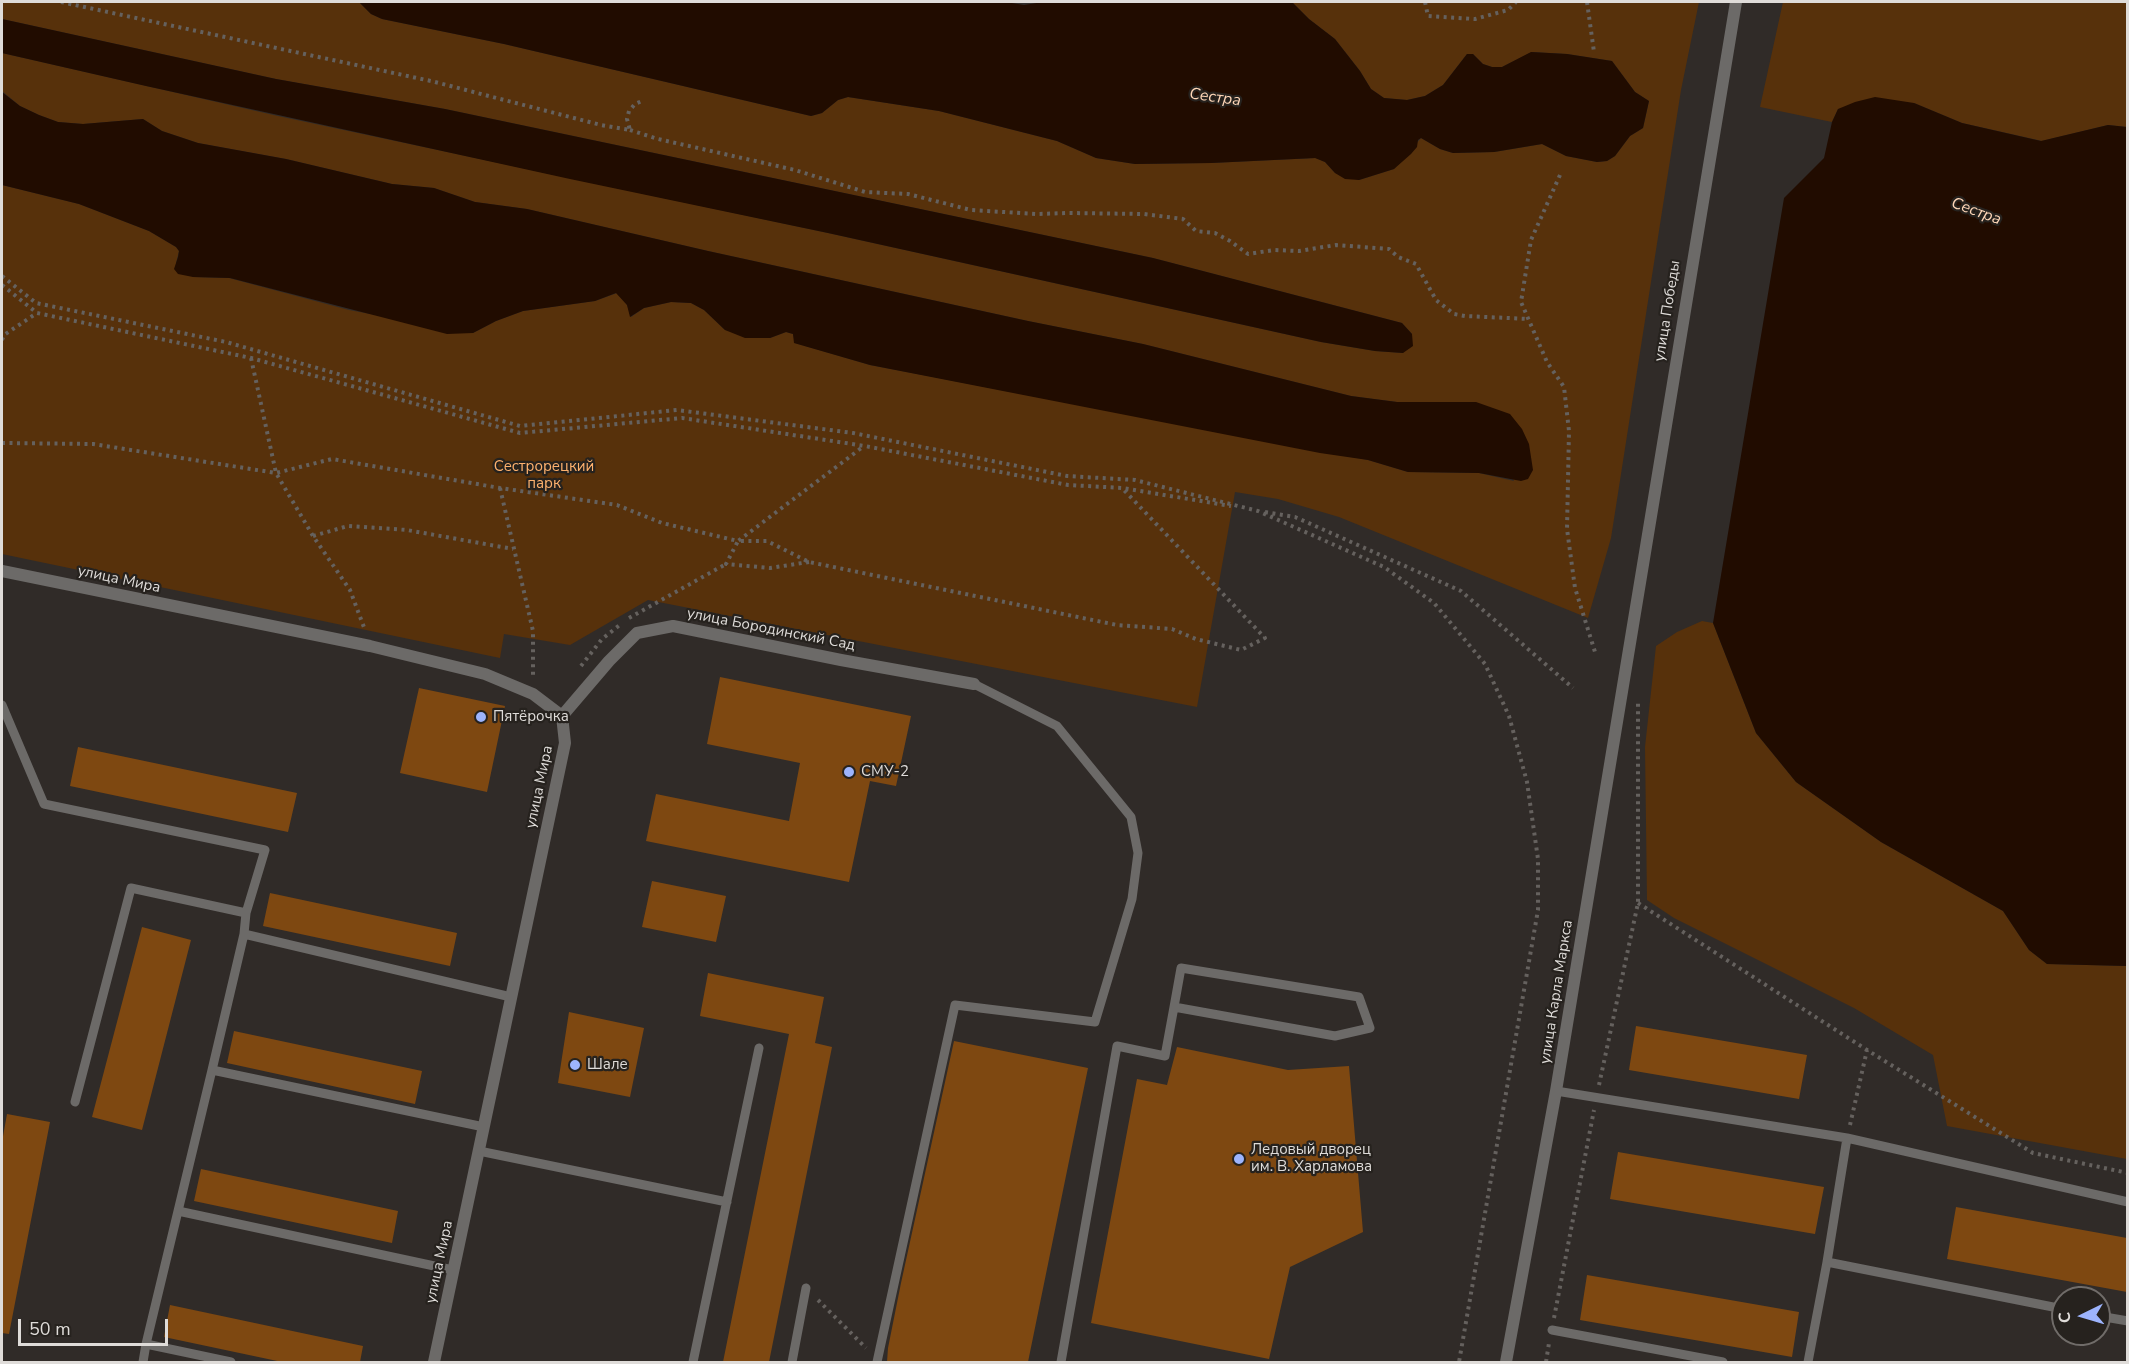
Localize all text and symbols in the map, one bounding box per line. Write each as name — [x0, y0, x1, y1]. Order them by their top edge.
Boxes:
water label: Сестра — [1188, 85, 1242, 111]
water label: Сестра — [1948, 194, 2004, 230]
street label: улица Победы — [1651, 259, 1685, 363]
park label: Сестрорецкий парк — [494, 458, 594, 493]
street label: улица Мира — [76, 562, 162, 598]
street label: улица Бородинский Сад — [685, 605, 857, 655]
place label: Пятёрочка — [493, 708, 569, 726]
marker: Пятёрочка — [474, 710, 488, 724]
street label: улица Мира — [522, 744, 558, 830]
place label: СМУ-2 — [861, 763, 909, 781]
marker: СМУ-2 — [842, 765, 856, 779]
street label: улица Карла Маркса — [1537, 919, 1577, 1065]
place label: Шале — [587, 1056, 628, 1074]
marker: Шале — [568, 1058, 582, 1072]
place label: Ледовый дворец им. В. Харламова — [1251, 1141, 1372, 1176]
marker: Ледовый дворец им. В. Харламова — [1232, 1152, 1246, 1166]
street label: улица Мира — [422, 1219, 458, 1305]
north arrow — [2051, 1286, 2111, 1346]
scale bar — [21, 1307, 171, 1345]
text: С — [2054, 1311, 2076, 1324]
text: 50 m — [29, 1317, 71, 1341]

